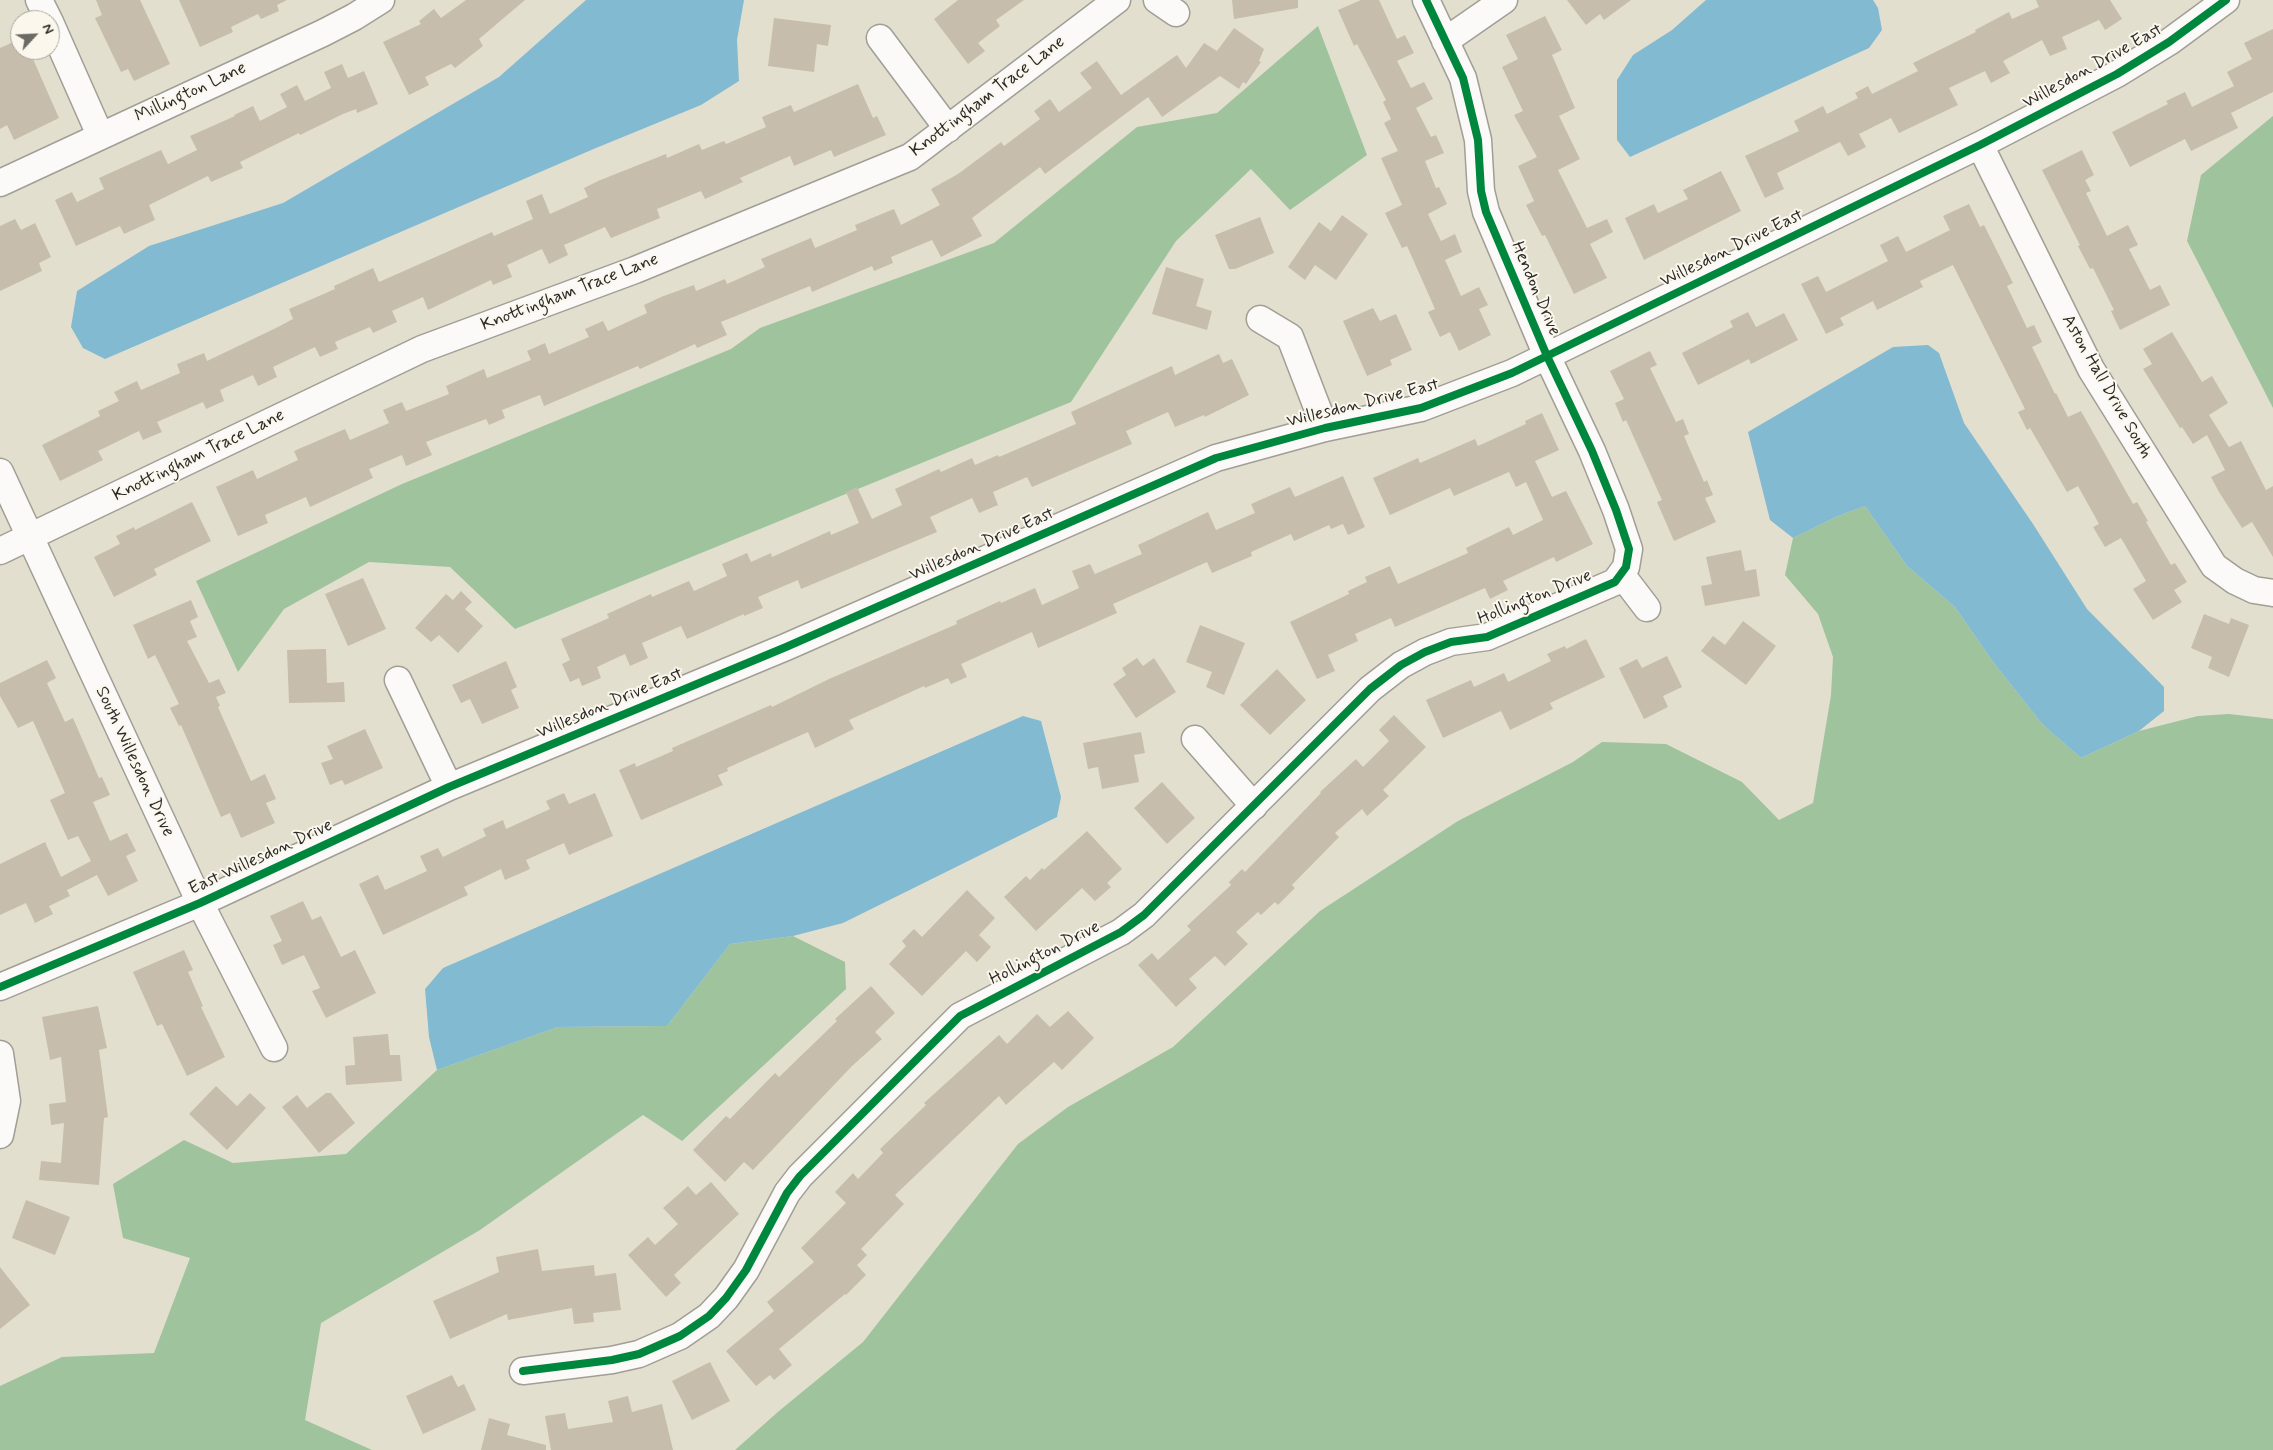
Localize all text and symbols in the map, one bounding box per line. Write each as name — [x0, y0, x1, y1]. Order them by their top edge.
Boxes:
north arrow — [10, 10, 60, 60]
street label: Willesdon Drive East — [2019, 20, 2167, 114]
text: N — [38, 21, 58, 37]
street label: Knottingham Trace Lane — [906, 32, 1070, 162]
street label: Millington Lane — [132, 58, 250, 128]
street label: Willesdon Drive East — [1657, 205, 1807, 293]
street label: Hendon Drive — [1505, 238, 1565, 340]
street label: Knottingham Trace Lane — [478, 249, 662, 337]
street label: Aston Hall Drive South — [2056, 311, 2156, 463]
street label: Willesdon Drive East — [1285, 375, 1441, 433]
street label: Knottingham Trace Lane — [110, 405, 288, 507]
street label: Willesdon Drive East — [906, 503, 1058, 587]
street label: Hollington Drive — [1475, 565, 1595, 631]
street label: Willesdon Drive East — [534, 664, 686, 744]
street label: South Willesdon Drive — [90, 683, 178, 841]
street label: East Willesdon Drive — [186, 815, 336, 901]
street label: Hollington Drive — [986, 917, 1104, 991]

